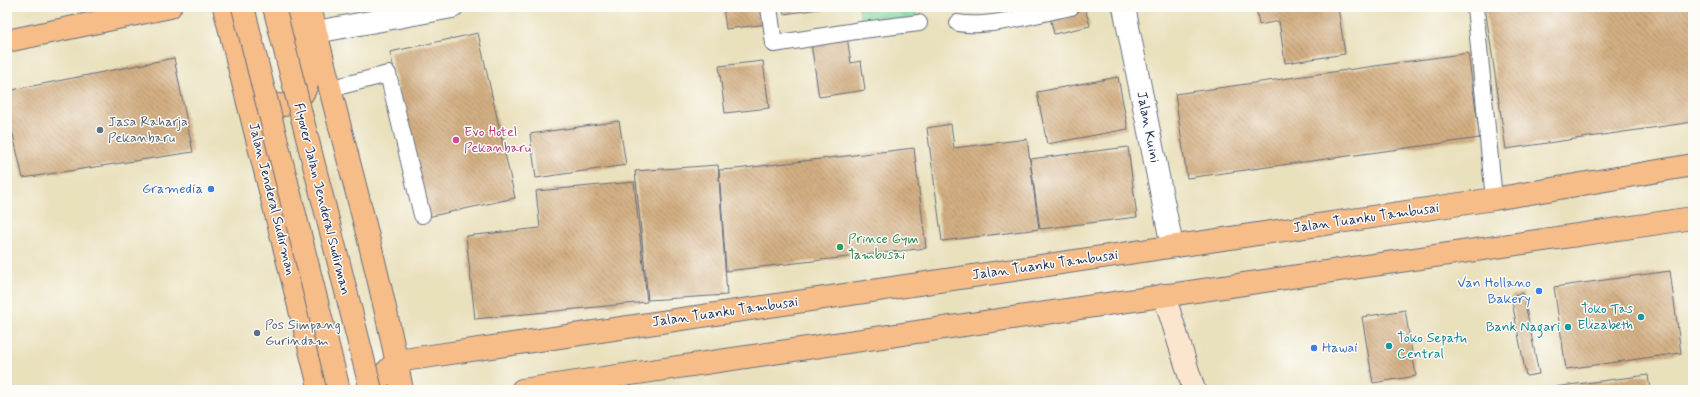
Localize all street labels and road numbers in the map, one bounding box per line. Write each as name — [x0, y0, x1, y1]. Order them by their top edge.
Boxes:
street label: Jalan Kuini — [1132, 90, 1164, 164]
street label: Flyover Jalan Jenderal Sudirman — [289, 101, 355, 297]
street label: Jalan Jenderal Sudirman — [244, 121, 300, 277]
street label: Jalan Tuanku Tambusai — [1292, 199, 1440, 237]
street label: Jalan Tuanku Tambusai — [971, 246, 1119, 284]
street label: Jalan Tuanku Tambusai — [651, 293, 799, 331]

